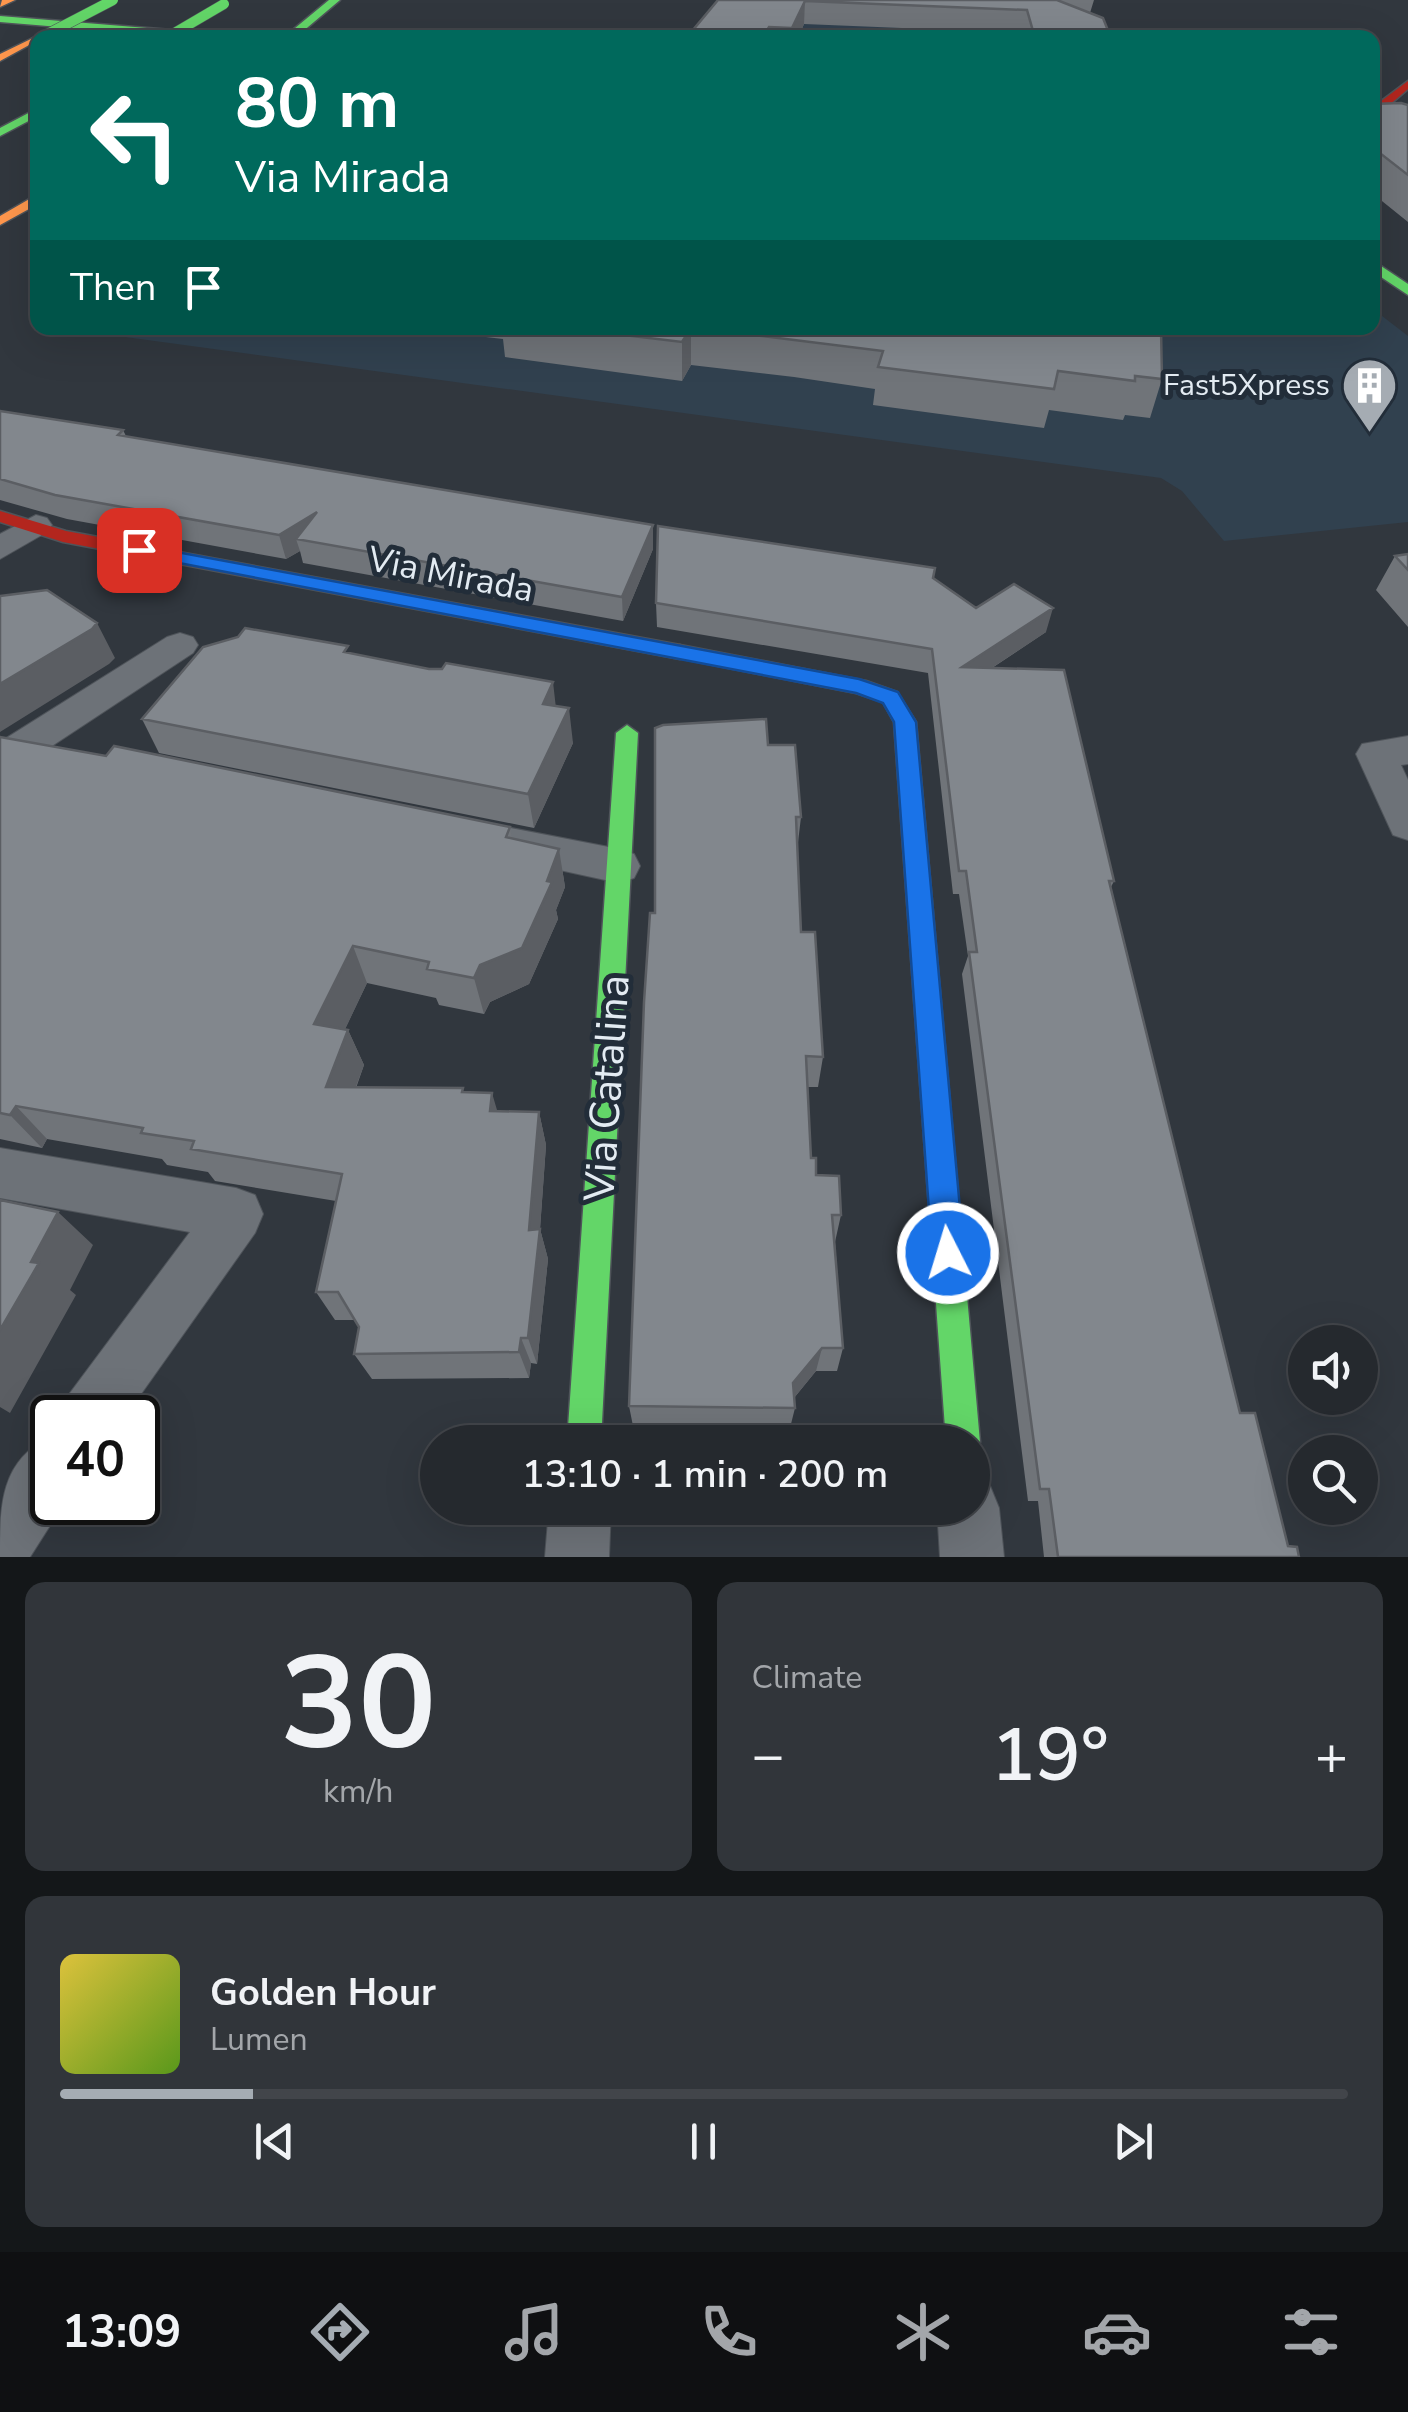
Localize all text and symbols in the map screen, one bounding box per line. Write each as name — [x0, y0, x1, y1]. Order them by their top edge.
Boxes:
text: 80 m — [235, 56, 399, 152]
icon: left — [70, 70, 200, 200]
text: Via Mirada — [235, 147, 451, 208]
icon: arrive — [176, 260, 231, 315]
text: Then — [70, 262, 156, 313]
building icon: Fast5Xpress — [1339, 355, 1399, 434]
place label: Fast5Xpress — [1163, 365, 1330, 406]
pin — [97, 508, 182, 593]
icon: arrive — [112, 523, 167, 578]
street label: Via Mirada — [363, 535, 538, 614]
street label: Via Catalina — [571, 973, 644, 1204]
position arrow — [896, 1201, 1000, 1305]
map controls — [1288, 1325, 1378, 1525]
button: sound — [1288, 1325, 1378, 1415]
speed limit sign: 40 — [30, 1395, 160, 1525]
button: search — [1288, 1435, 1378, 1525]
text: 13:10 · 1 min · 200 m — [522, 1449, 888, 1500]
text: 30 — [280, 1616, 436, 1793]
text: Climate — [752, 1656, 862, 1699]
text: 19° — [991, 1704, 1109, 1806]
text: − — [752, 1718, 785, 1793]
text: + — [1315, 1718, 1348, 1793]
text: km/h — [323, 1770, 394, 1813]
text: Golden Hour — [210, 1967, 436, 2018]
text: Lumen — [210, 2018, 308, 2061]
icon: previous — [247, 2114, 302, 2169]
icon: pause — [676, 2114, 731, 2169]
icon: next — [1106, 2114, 1161, 2169]
icon: directions — [305, 2297, 375, 2367]
icon: music — [499, 2297, 569, 2367]
icon: phone — [694, 2297, 764, 2367]
icon: climate — [888, 2297, 958, 2367]
icon: car — [1082, 2297, 1152, 2367]
icon: filters — [1276, 2297, 1346, 2367]
text: 13:09 — [62, 2302, 181, 2363]

